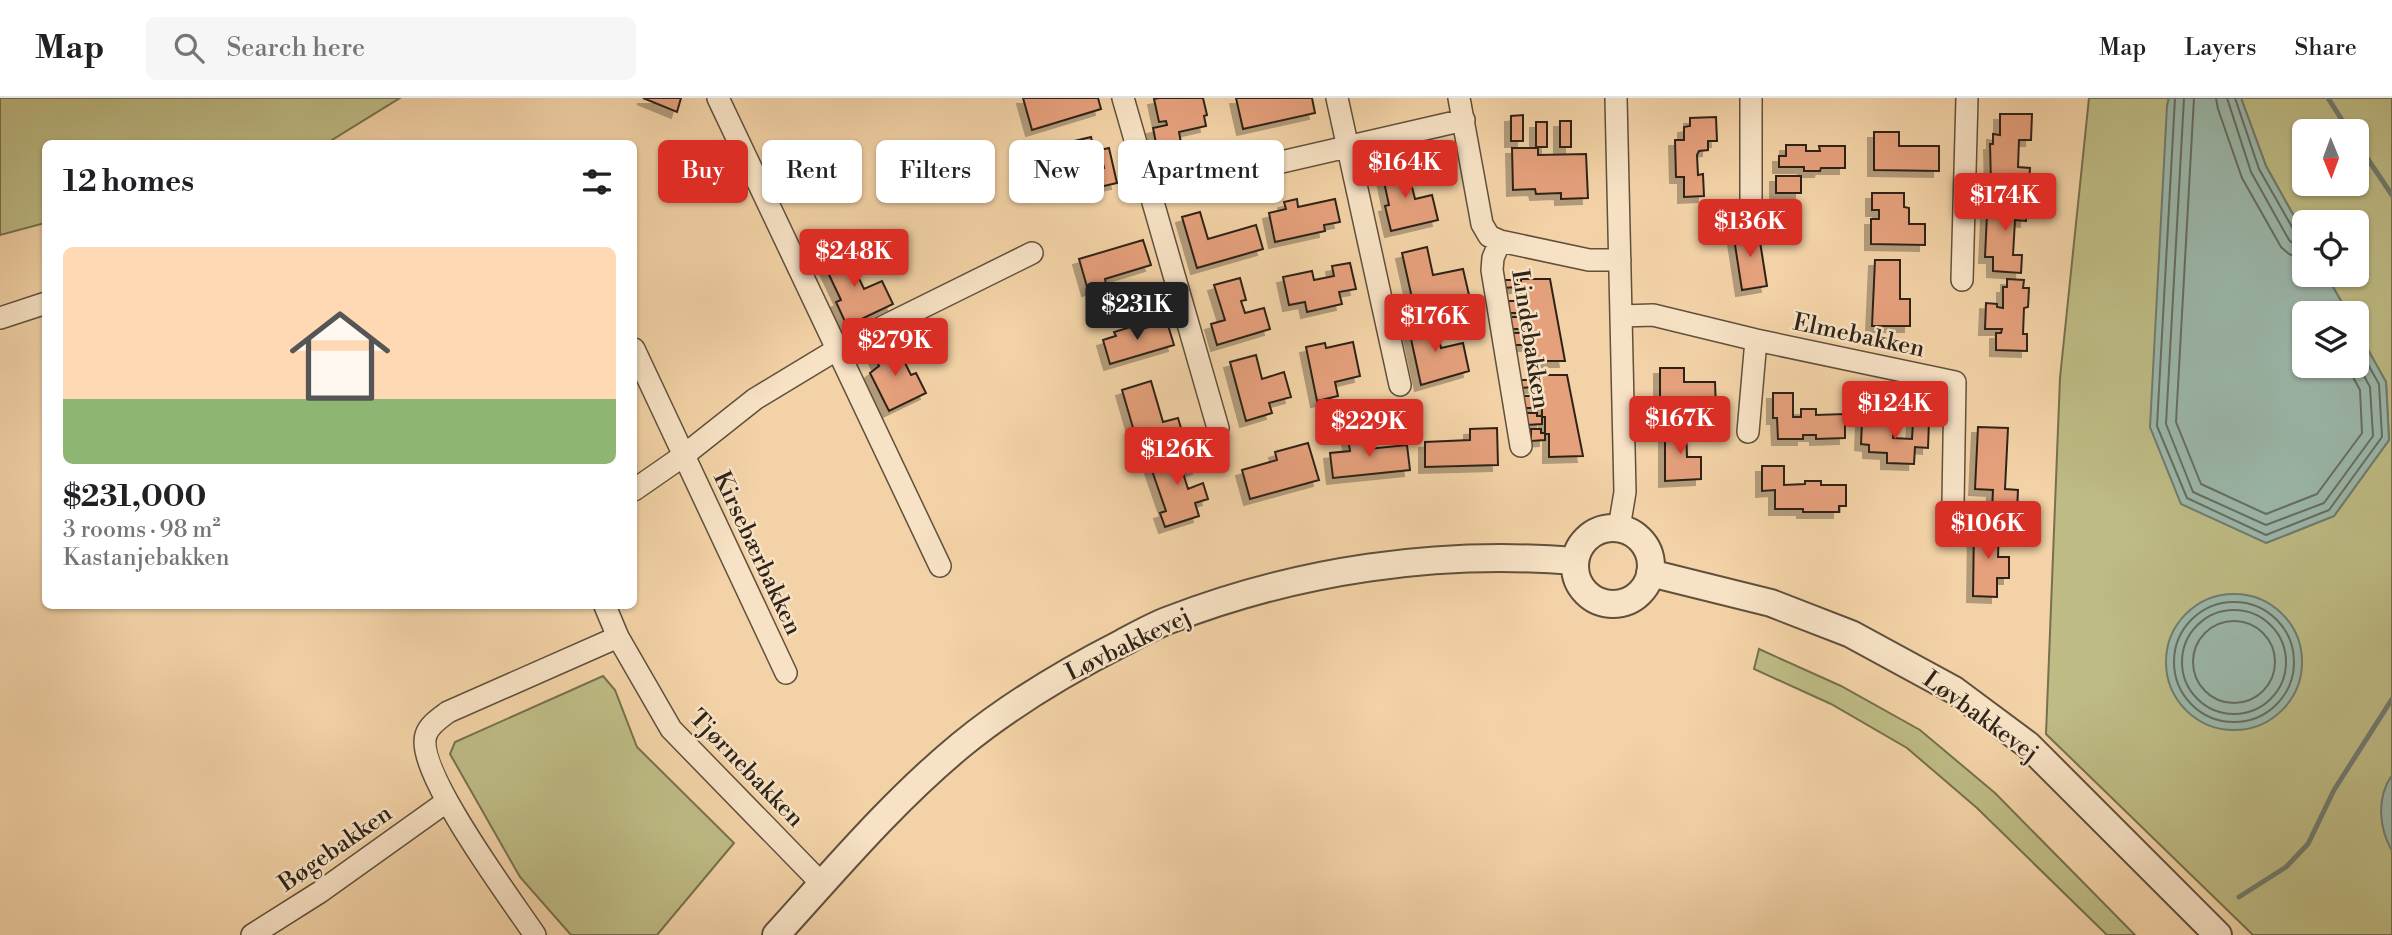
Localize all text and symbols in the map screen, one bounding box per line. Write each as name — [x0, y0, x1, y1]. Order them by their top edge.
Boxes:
search box — [146, 17, 636, 80]
text: Map — [35, 28, 104, 69]
icon: search — [170, 29, 208, 67]
text: Search here — [226, 32, 365, 64]
text: Map — [2099, 33, 2146, 63]
text: Layers — [2184, 33, 2256, 63]
text: Share — [2294, 33, 2357, 63]
north arrow — [2292, 119, 2370, 196]
map controls — [2292, 119, 2369, 378]
chip: Buy — [658, 140, 748, 203]
chip: Rent — [762, 140, 862, 203]
chip: Filters — [876, 140, 995, 203]
chip: New — [1009, 140, 1104, 203]
chip: Apartment — [1118, 140, 1284, 203]
pin: $164K — [1356, 140, 1454, 200]
text: $164K — [1369, 149, 1441, 177]
text: 12 homes — [63, 163, 194, 201]
icon: filters — [578, 163, 616, 201]
pin: $174K — [1956, 174, 2054, 233]
text: $174K — [1970, 182, 2040, 210]
pin: $136K — [1701, 200, 1799, 259]
text: $136K — [1714, 208, 1786, 236]
button: locate — [2292, 210, 2369, 287]
pin: $248K — [805, 230, 903, 289]
text: $248K — [816, 238, 892, 266]
street label: Lindebakken — [1504, 267, 1556, 411]
pin: $231K — [1088, 282, 1186, 342]
text: $231K — [1101, 291, 1173, 319]
icon: home — [277, 293, 403, 419]
pin: $176K — [1386, 294, 1484, 354]
button: layers — [2292, 301, 2369, 378]
text: $176K — [1400, 303, 1470, 331]
street label: Elmebakken — [1790, 307, 1927, 365]
pin: $279K — [846, 318, 944, 378]
text: $279K — [858, 327, 932, 355]
pin: $124K — [1846, 382, 1944, 441]
text: $124K — [1858, 390, 1932, 418]
pin: $167K — [1631, 396, 1729, 456]
pin: $229K — [1320, 400, 1418, 459]
text: $167K — [1645, 405, 1715, 433]
text: $229K — [1331, 408, 1407, 436]
pin: $126K — [1128, 428, 1226, 487]
text: $126K — [1141, 436, 1213, 464]
street label: Kirsebærbakken — [706, 467, 808, 640]
text: $231,000 — [63, 478, 206, 516]
pin: $106K — [1939, 502, 2037, 561]
text: $106K — [1951, 510, 2025, 538]
text: 3 rooms · 98 m² — [63, 516, 220, 544]
text: Kastanjebakken — [63, 544, 230, 572]
street label: Løvbakkevej — [1061, 602, 1196, 688]
street label: Løvbakkevej — [1917, 665, 2044, 769]
street label: Tjørnebakken — [683, 703, 810, 834]
street label: Bøgebakken — [272, 799, 398, 899]

